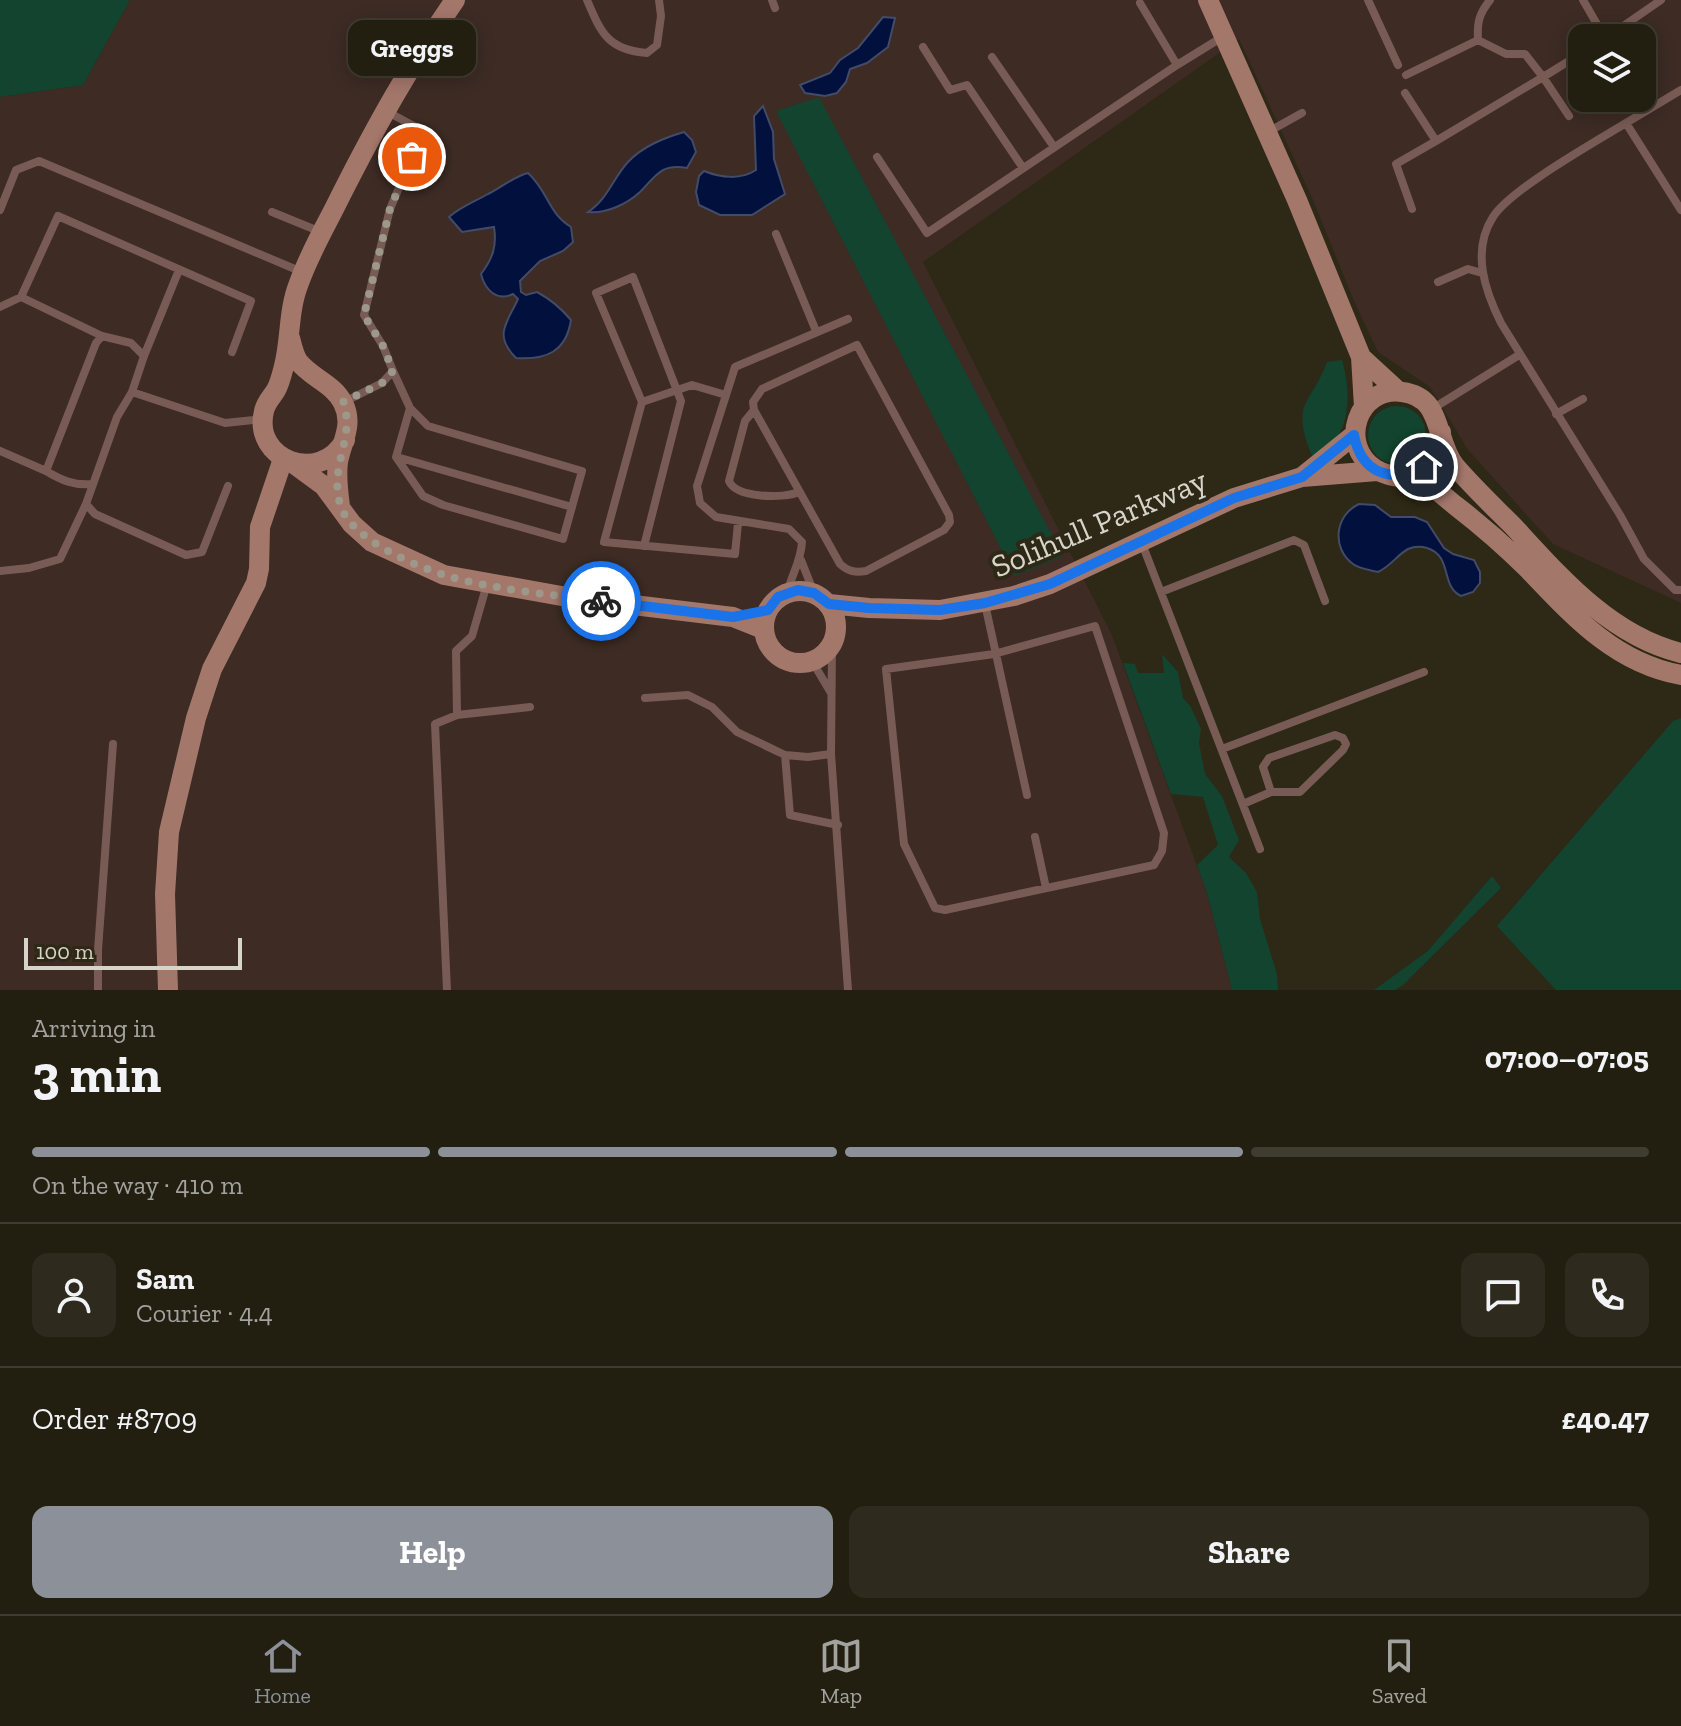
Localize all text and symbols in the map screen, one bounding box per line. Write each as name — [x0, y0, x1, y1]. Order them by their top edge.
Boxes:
callout: Greggs — [348, 21, 476, 77]
map controls — [1568, 24, 1656, 112]
button: layers — [1568, 24, 1656, 112]
text: Greggs — [370, 32, 454, 64]
pin — [378, 123, 446, 191]
icon: bag — [390, 135, 434, 179]
pin — [1390, 433, 1458, 501]
icon: home — [1402, 445, 1446, 489]
street label: Solihull Parkway — [986, 460, 1213, 585]
courier — [561, 561, 641, 641]
icon: bike — [579, 579, 623, 623]
scale bar — [24, 934, 242, 970]
text: 100 m — [36, 938, 94, 965]
text: Arriving in — [32, 1012, 155, 1044]
text: 07:00–07:05 — [1485, 1040, 1649, 1076]
text: 3 min — [32, 1043, 161, 1105]
text: On the way · 410 m — [32, 1169, 243, 1201]
button: person — [32, 1253, 116, 1337]
button: chat — [1461, 1253, 1545, 1337]
button: phone — [1565, 1253, 1649, 1337]
text: Sam — [136, 1261, 194, 1297]
text: Courier · 4.4 — [136, 1297, 273, 1329]
text: Order #8709 — [32, 1401, 197, 1437]
text: £40.47 — [1562, 1401, 1649, 1437]
button: Help — [32, 1506, 833, 1598]
button: Share — [849, 1506, 1649, 1598]
tab: Home — [254, 1634, 311, 1709]
tab: Map — [819, 1634, 863, 1709]
tab: Saved — [1372, 1634, 1427, 1709]

